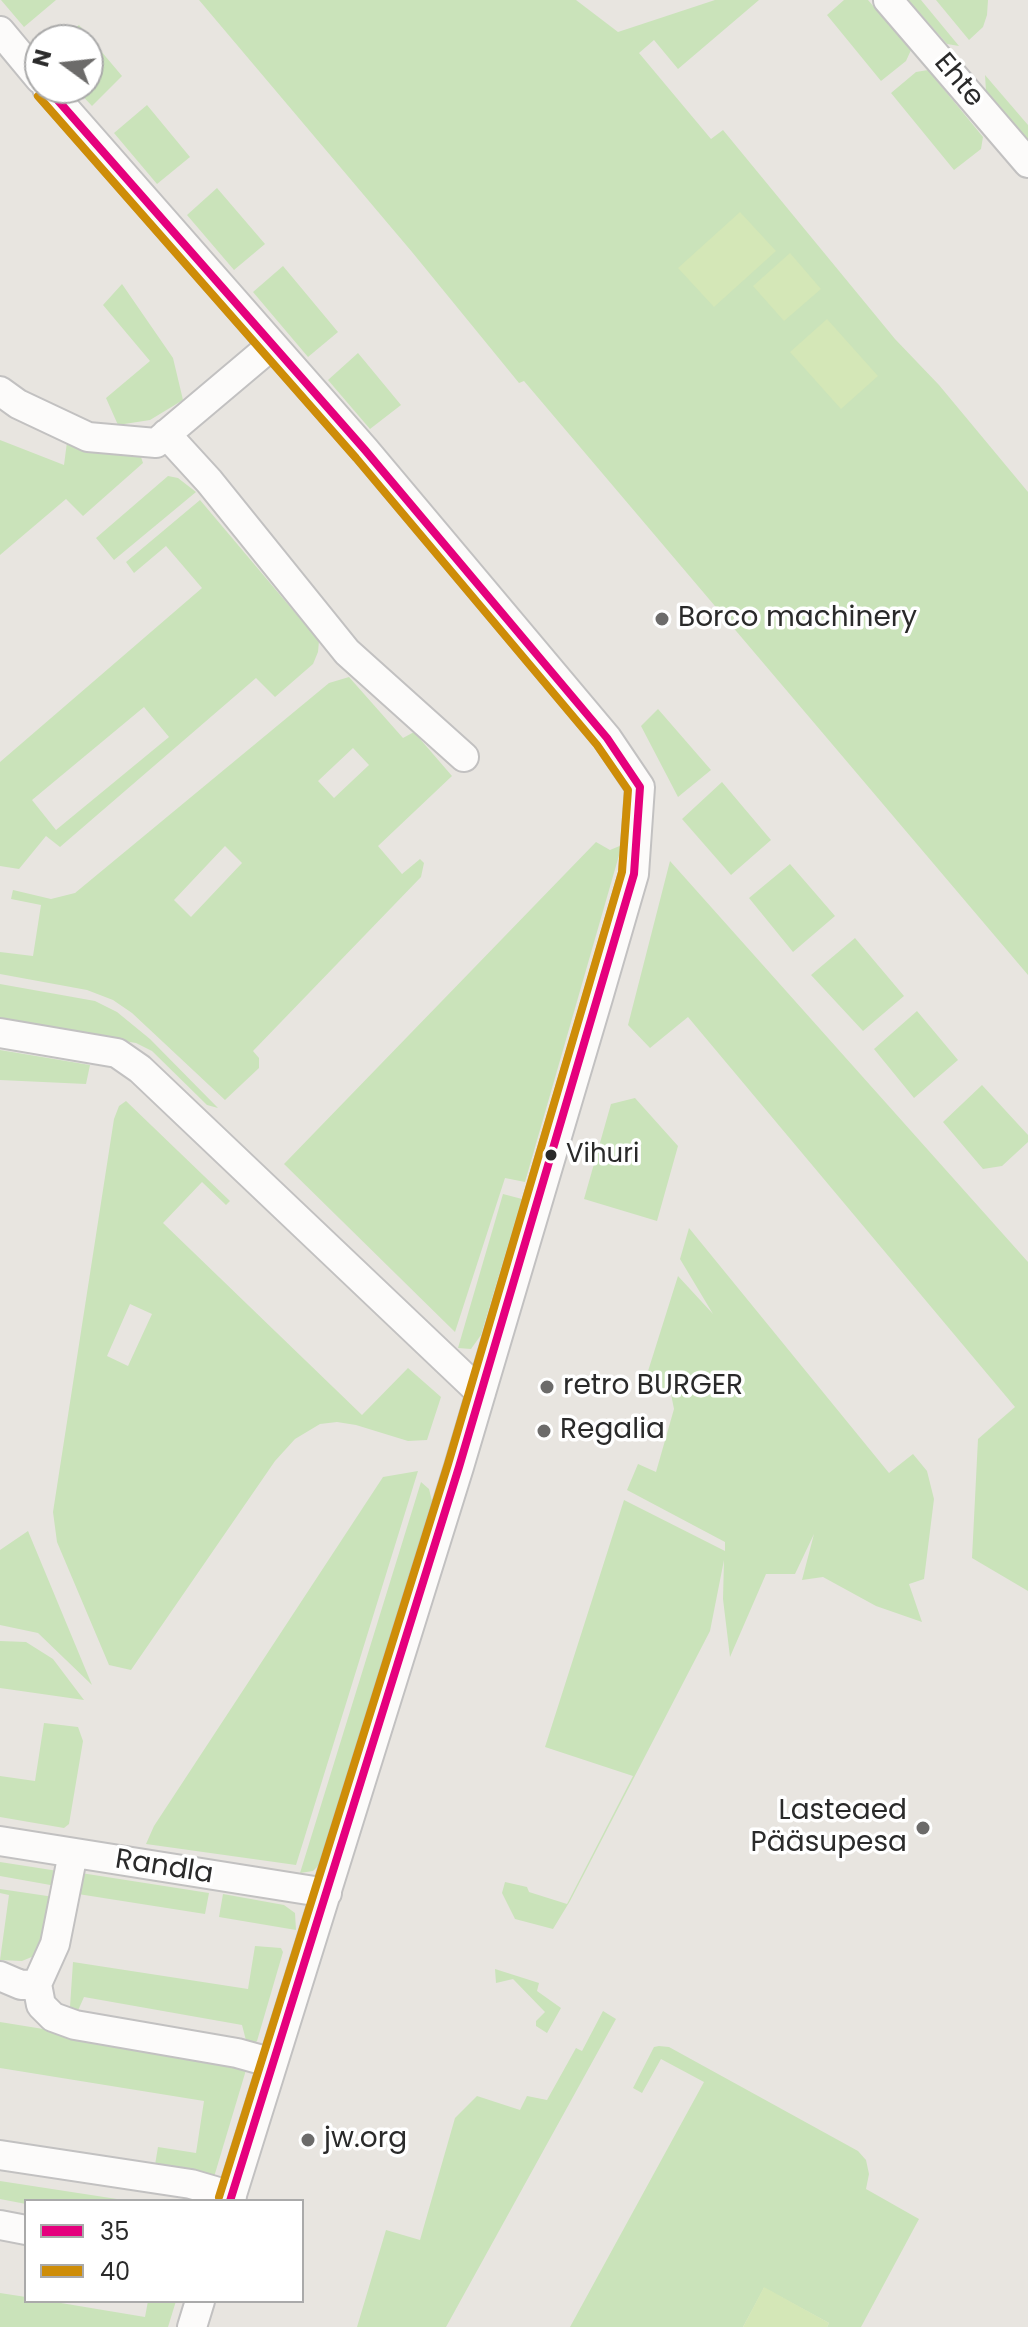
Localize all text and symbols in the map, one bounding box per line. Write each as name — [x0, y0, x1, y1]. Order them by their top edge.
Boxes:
north arrow — [24, 24, 104, 104]
text: N — [25, 46, 59, 70]
street label: Ehte — [926, 47, 990, 115]
place label: Borco machinery — [678, 602, 917, 636]
marker: Borco machinery — [653, 610, 671, 628]
place label: Vihuri — [566, 1139, 639, 1171]
marker: Vihuri — [543, 1147, 559, 1163]
place label: retro BURGER — [563, 1370, 743, 1404]
marker: retro BURGER — [538, 1378, 556, 1396]
place label: Regalia — [560, 1414, 665, 1448]
marker: Regalia — [535, 1422, 553, 1440]
place label: Lasteaed Pääsupesa — [751, 1795, 907, 1861]
marker: Lasteaed Pääsupesa — [914, 1819, 932, 1837]
street label: Randla — [113, 1844, 215, 1892]
place label: jw.org — [324, 2123, 407, 2157]
marker: jw.org — [299, 2131, 317, 2149]
legend — [24, 2199, 304, 2303]
text: 35 — [100, 2215, 129, 2248]
text: 40 — [100, 2255, 130, 2288]

